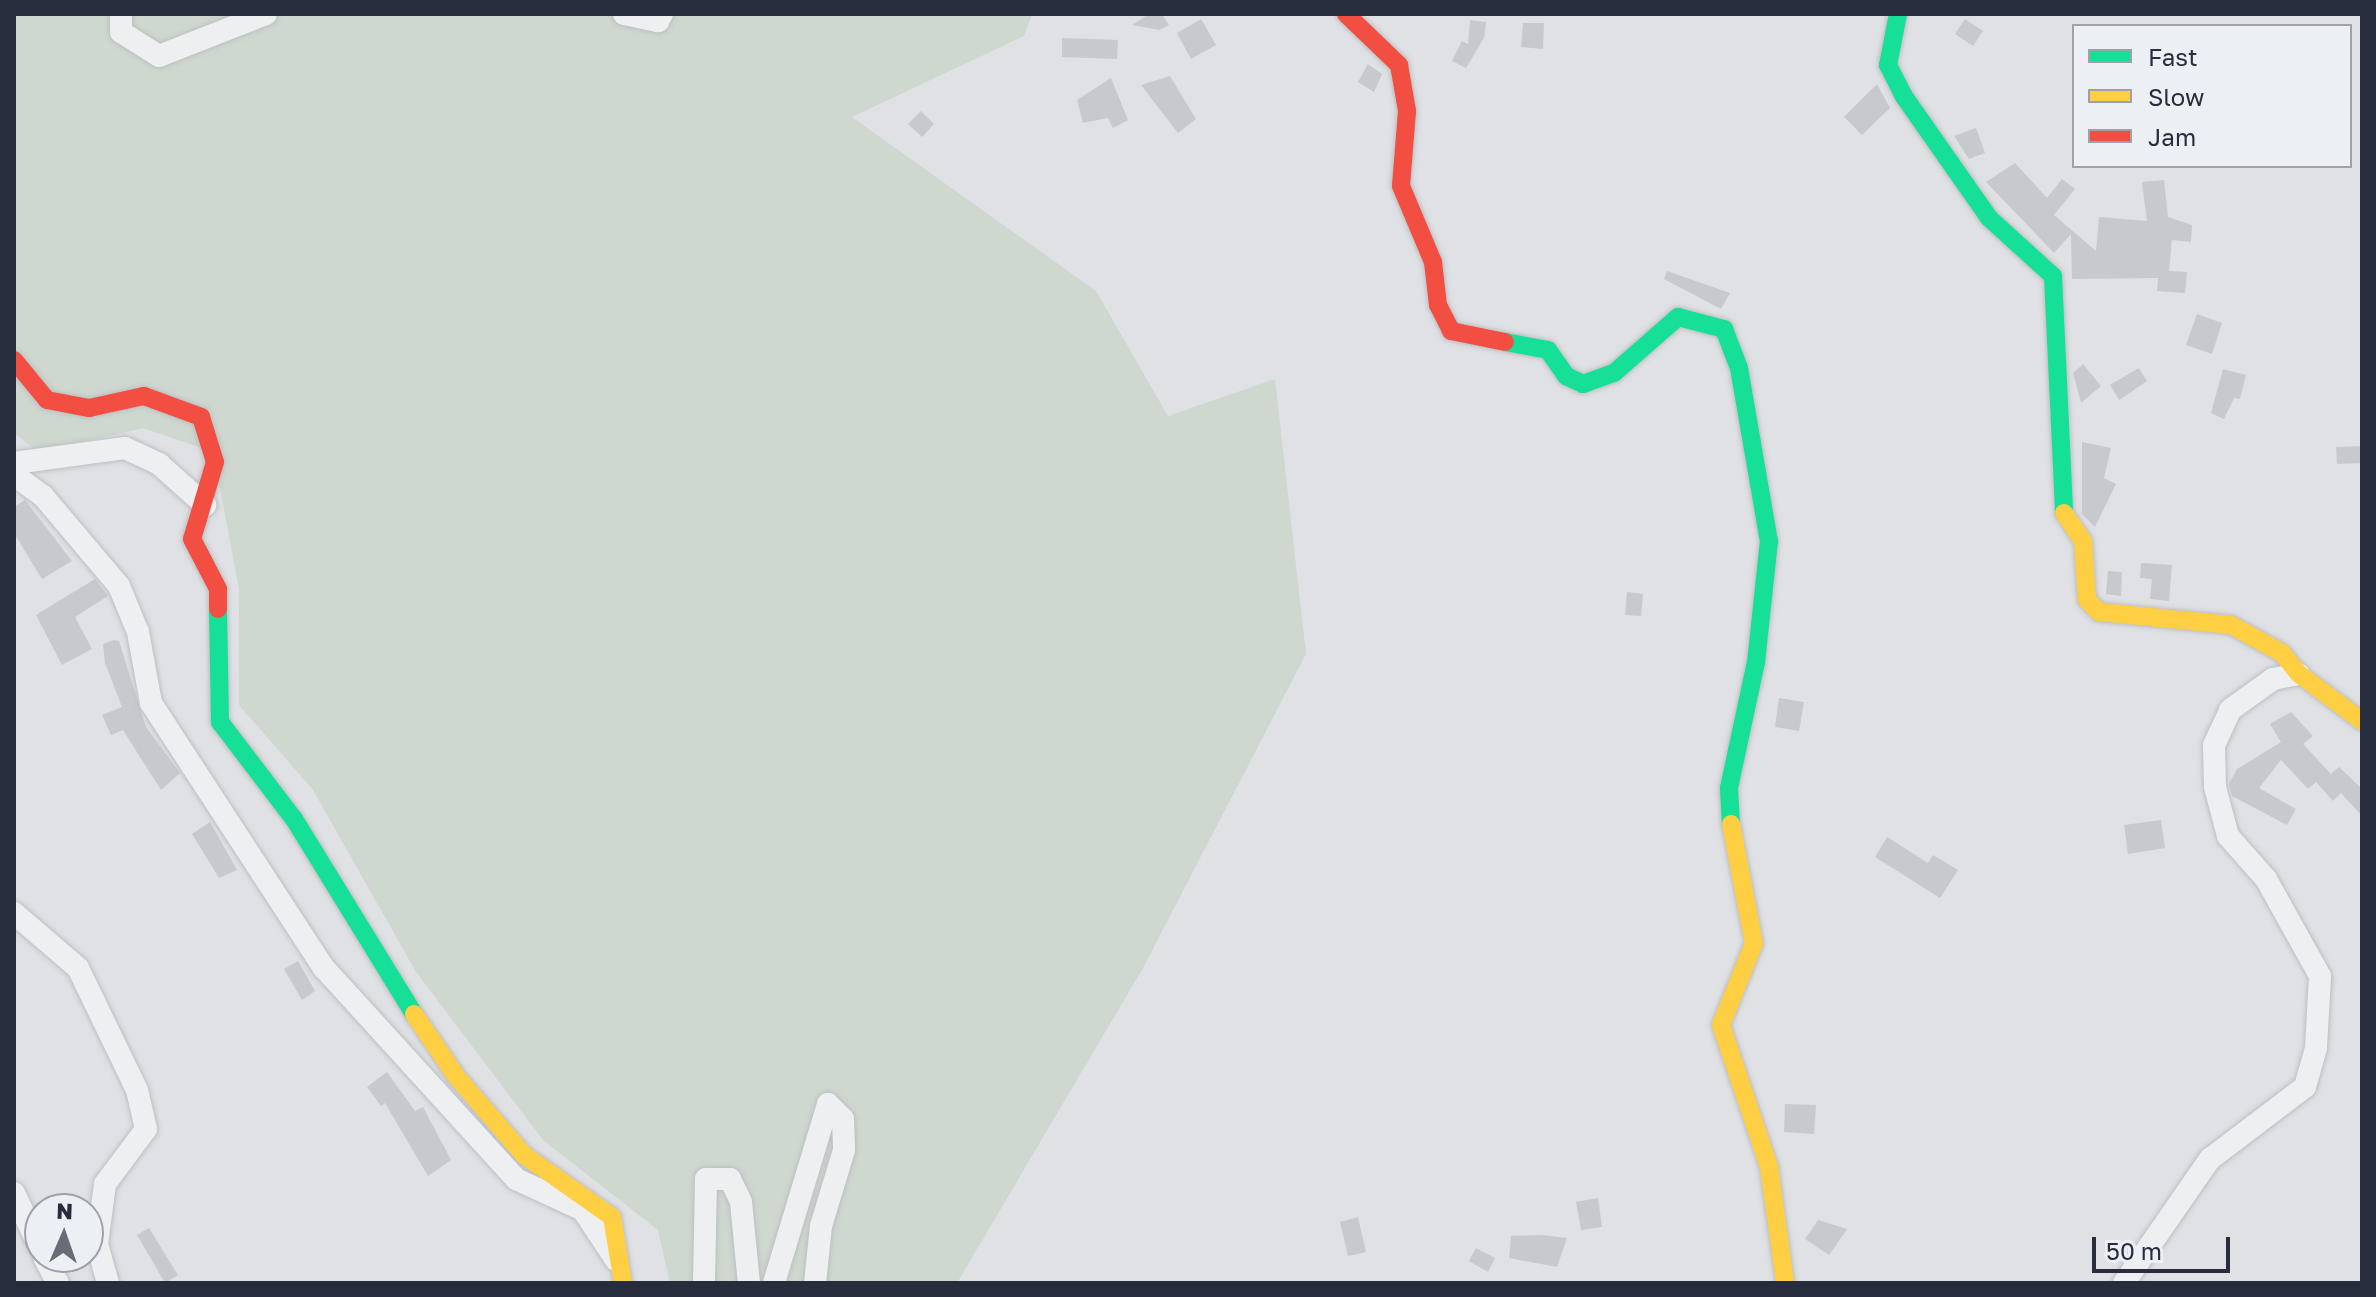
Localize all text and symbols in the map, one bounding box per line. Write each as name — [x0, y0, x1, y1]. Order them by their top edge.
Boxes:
legend — [2072, 24, 2352, 168]
text: Fast — [2148, 42, 2198, 71]
text: Slow — [2148, 82, 2204, 111]
text: Jam — [2148, 122, 2196, 151]
north arrow — [24, 1193, 104, 1273]
text: N — [56, 1197, 74, 1224]
scale bar — [2096, 1221, 2234, 1271]
text: 50 m — [2106, 1236, 2162, 1265]

